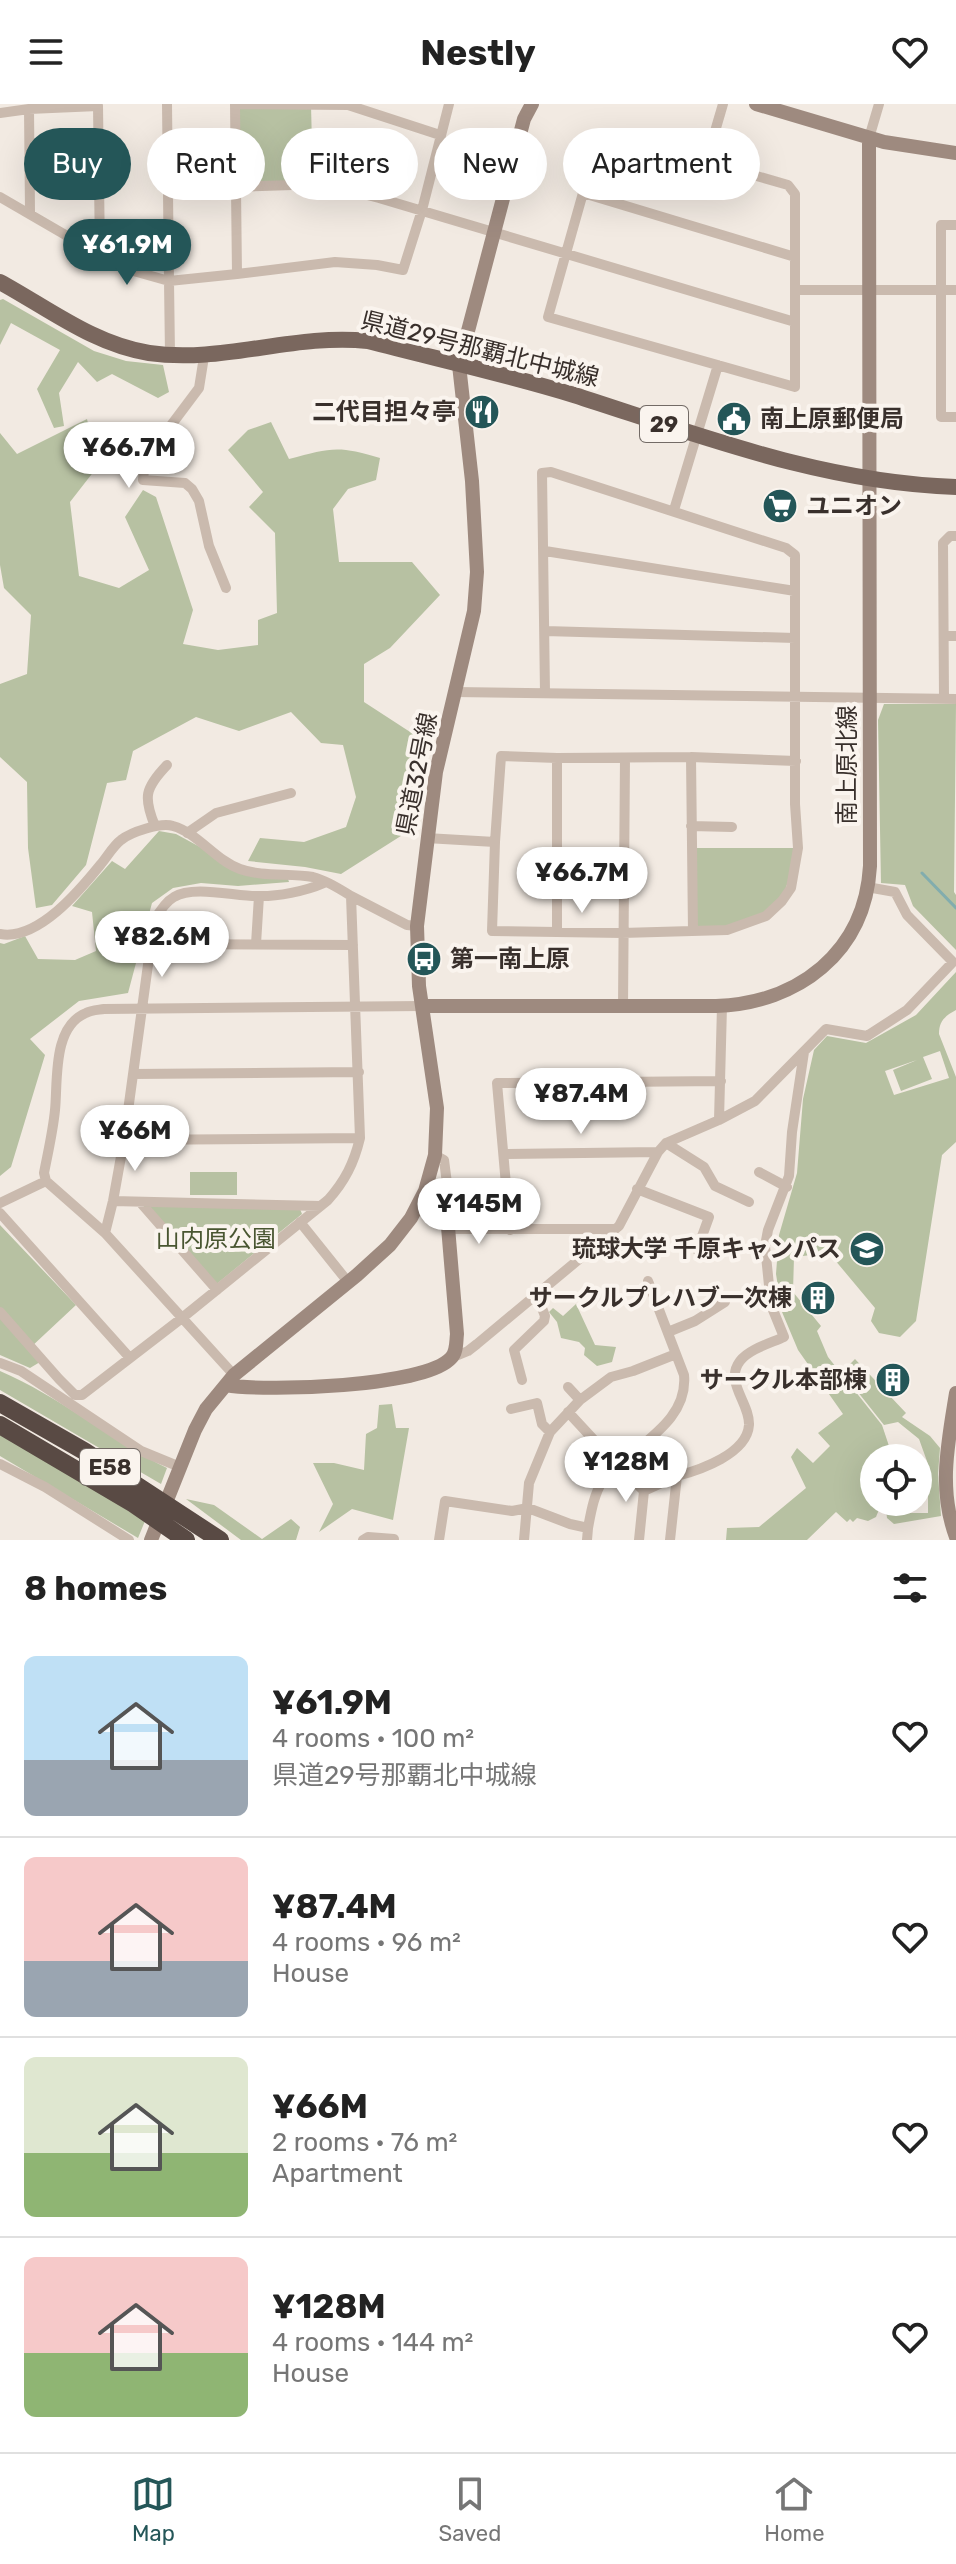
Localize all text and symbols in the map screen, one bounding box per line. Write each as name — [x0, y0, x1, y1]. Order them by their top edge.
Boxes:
icon: menu — [24, 30, 68, 74]
icon: heart — [888, 30, 932, 74]
text: Nestly — [420, 31, 536, 74]
chip: Buy — [24, 128, 131, 200]
chip: Rent — [147, 128, 265, 200]
chip: Filters — [281, 128, 418, 200]
chip: New — [434, 128, 547, 200]
chip: Apartment — [563, 128, 760, 200]
pin: ¥61.9M — [62, 219, 192, 287]
text: ¥61.9M — [81, 229, 173, 260]
street label: 県道29号那覇北中城線 — [358, 306, 602, 392]
restaurant icon: 二代目担々亭 — [463, 393, 501, 431]
place label: 二代目担々亭 — [312, 398, 456, 426]
public building icon: 南上原郵便局 — [715, 400, 753, 438]
place label: 南上原郵便局 — [760, 405, 904, 433]
road number: 29 — [640, 406, 688, 442]
pin: ¥66.7M — [64, 422, 194, 490]
text: ¥66.7M — [82, 432, 176, 463]
supermarket icon: ユニオン — [761, 487, 799, 525]
place label: ユニオン — [806, 492, 902, 520]
street label: 南上原北線 — [833, 705, 861, 825]
street label: 県道32号線 — [391, 710, 443, 838]
pin: ¥66.7M — [517, 847, 647, 915]
text: ¥66.7M — [535, 857, 629, 888]
pin: ¥82.6M — [97, 911, 227, 979]
text: ¥82.6M — [113, 921, 211, 952]
bus stop icon: 第一南上原 — [405, 940, 443, 978]
place label: 第一南上原 — [450, 945, 570, 973]
pin: ¥87.4M — [516, 1068, 646, 1136]
text: ¥87.4M — [533, 1078, 629, 1109]
pin: ¥66M — [88, 1105, 182, 1173]
text: ¥66M — [98, 1115, 172, 1146]
pin: ¥145M — [423, 1178, 535, 1246]
text: ¥145M — [436, 1188, 522, 1219]
park label: 山内原公園 — [156, 1225, 276, 1253]
school or university icon: 琉球大学 千原キャンパス — [848, 1230, 886, 1268]
place label: 琉球大学 千原キャンパス — [572, 1235, 841, 1263]
building icon: サークルプレハブ一次棟 — [799, 1279, 837, 1317]
place label: サークルプレハブ一次棟 — [529, 1284, 792, 1312]
building icon: サークル本部棟 — [874, 1361, 912, 1399]
place label: サークル本部棟 — [700, 1366, 867, 1394]
pin: ¥128M — [570, 1436, 682, 1504]
map controls — [860, 1444, 932, 1516]
button: locate — [860, 1444, 932, 1516]
text: ¥128M — [583, 1446, 669, 1477]
road number: E58 — [80, 1449, 140, 1485]
icon: filters — [888, 1566, 932, 1610]
text: 8 homes — [24, 1568, 167, 1609]
text: ¥61.9M — [272, 1682, 392, 1723]
icon: home — [88, 1688, 184, 1784]
icon: heart — [888, 1714, 932, 1758]
text: 4 rooms · 100 m² — [272, 1723, 474, 1754]
text: 県道29号那覇北中城線 — [272, 1760, 537, 1791]
text: ¥87.4M — [272, 1886, 397, 1927]
icon: home — [88, 1889, 184, 1985]
icon: heart — [888, 1915, 932, 1959]
text: 4 rooms · 96 m² — [272, 1927, 461, 1958]
text: House — [272, 1958, 349, 1989]
text: ¥66M — [272, 2086, 368, 2127]
icon: home — [88, 2089, 184, 2185]
icon: heart — [888, 2115, 932, 2159]
text: 2 rooms · 76 m² — [272, 2127, 457, 2158]
text: Apartment — [272, 2158, 403, 2189]
text: ¥128M — [272, 2286, 386, 2327]
icon: home — [88, 2289, 184, 2385]
icon: heart — [888, 2315, 932, 2359]
text: 4 rooms · 144 m² — [272, 2327, 473, 2358]
text: House — [272, 2358, 349, 2389]
tab: Map — [131, 2472, 175, 2547]
tab: Saved — [438, 2472, 501, 2547]
tab: Home — [764, 2472, 824, 2547]

